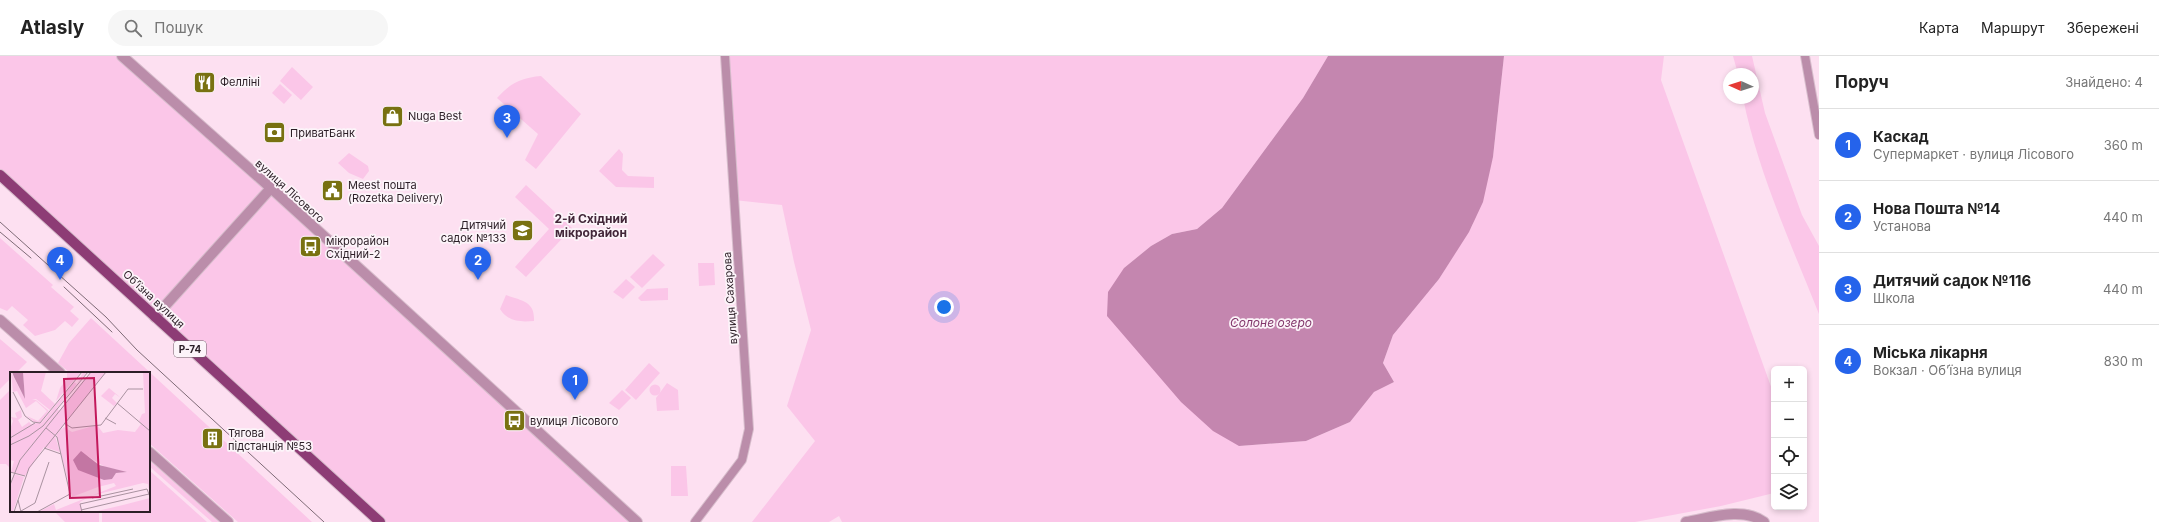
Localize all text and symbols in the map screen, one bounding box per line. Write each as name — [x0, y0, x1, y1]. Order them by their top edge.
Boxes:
search box — [108, 10, 388, 46]
text: Atlasly — [20, 16, 84, 39]
icon: search — [122, 17, 144, 39]
text: Пошук — [154, 18, 203, 37]
text: Карта — [1919, 19, 1959, 36]
text: Маршрут — [1981, 19, 2045, 36]
text: Збережені — [2067, 19, 2139, 36]
north arrow — [1723, 68, 1759, 104]
restaurant icon: Фелліні — [191, 69, 217, 95]
text: Поруч — [1835, 72, 1889, 92]
text: Знайдено: 4 — [2065, 74, 2143, 90]
place label: Фелліні — [220, 75, 260, 89]
shop icon: Nuga Best — [379, 103, 405, 129]
pin: 3 — [494, 105, 520, 138]
place label: Nuga Best — [408, 109, 462, 123]
bank icon: ПриватБанк — [261, 120, 287, 146]
place label: ПриватБанк — [290, 126, 355, 140]
text: Каскад — [1873, 127, 1929, 146]
text: 1 — [1845, 137, 1851, 153]
text: 360 m — [2104, 137, 2143, 153]
text: Супермаркет · вулиця Лісового — [1873, 146, 2074, 162]
street label: вулиця Лісового — [253, 156, 328, 226]
public building icon: Meest пошта (Rozetka Delivery) — [320, 178, 346, 204]
place label: Meest пошта (Rozetka Delivery) — [348, 178, 443, 205]
text: Нова Пошта №14 — [1873, 199, 2000, 218]
text: 2 — [1844, 209, 1852, 225]
text: 440 m — [2103, 209, 2143, 225]
district label: 2-й Східний мікрорайон — [554, 211, 628, 240]
place label: Дитячий садок №133 — [441, 218, 506, 245]
school or university icon: Дитячий садок №133 — [509, 218, 535, 244]
text: Установа — [1873, 218, 1931, 234]
bus stop icon: мікрорайон Східний-2 — [297, 234, 323, 260]
place label: мікрорайон Східний-2 — [326, 234, 389, 261]
pin: 4 — [47, 247, 73, 280]
pin: 2 — [465, 247, 491, 280]
street label: вулиця Сахарова — [720, 251, 740, 345]
street label: Обʼїзна вулиця — [120, 267, 188, 331]
text: Дитячий садок №116 — [1873, 271, 2031, 290]
text: 3 — [1844, 281, 1852, 297]
text: 440 m — [2103, 281, 2143, 297]
text: Школа — [1873, 290, 1915, 306]
your location — [934, 297, 954, 317]
water label: Солоне озеро — [1230, 315, 1312, 330]
road number: Р-74 — [174, 341, 206, 357]
text: Міська лікарня — [1873, 343, 1988, 362]
text: 4 — [1844, 353, 1852, 369]
text: 830 m — [2104, 353, 2143, 369]
text: Вокзал · Обʼїзна вулиця — [1873, 362, 2022, 378]
map controls — [1771, 366, 1807, 510]
button: + — [1771, 366, 1807, 402]
pin: 1 — [562, 367, 588, 400]
inset map — [10, 372, 150, 512]
button: − — [1771, 402, 1807, 438]
bus stop icon: вулиця Лісового — [501, 408, 527, 434]
place label: вулиця Лісового — [530, 414, 619, 428]
building icon: Тягова підстанція №53 — [199, 426, 225, 452]
place label: Тягова підстанція №53 — [228, 426, 312, 453]
button: locate — [1771, 438, 1807, 474]
button: layers — [1771, 474, 1807, 510]

